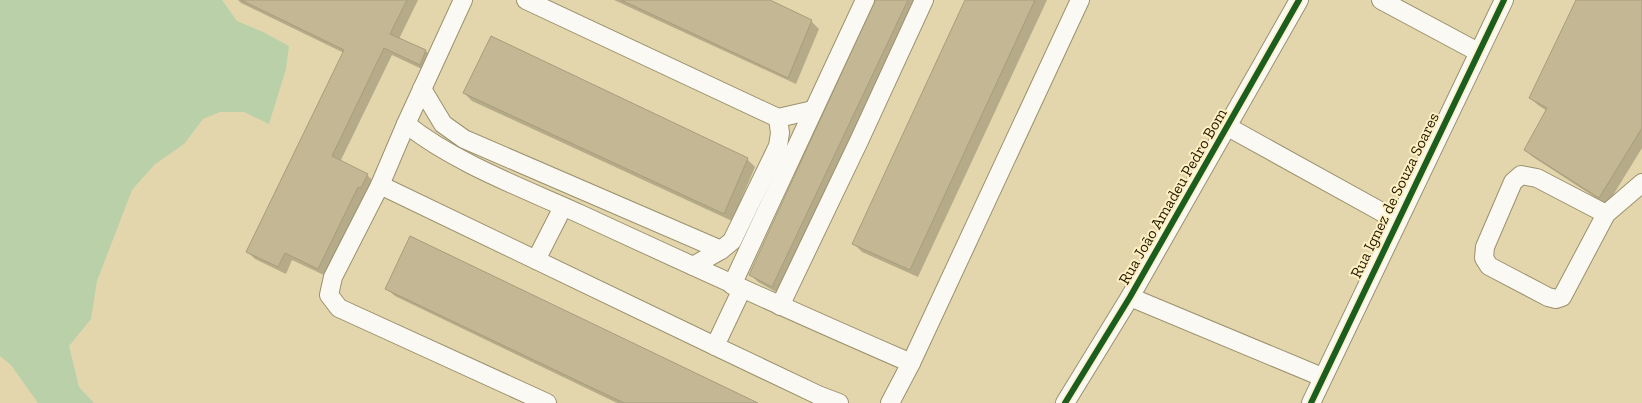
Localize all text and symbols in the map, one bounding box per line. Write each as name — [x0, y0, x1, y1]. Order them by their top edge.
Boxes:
street label: Rua João Amadeu Pedro Bom — [1114, 105, 1231, 288]
street label: Rua Ignez de Souza Soares — [1346, 109, 1443, 281]

